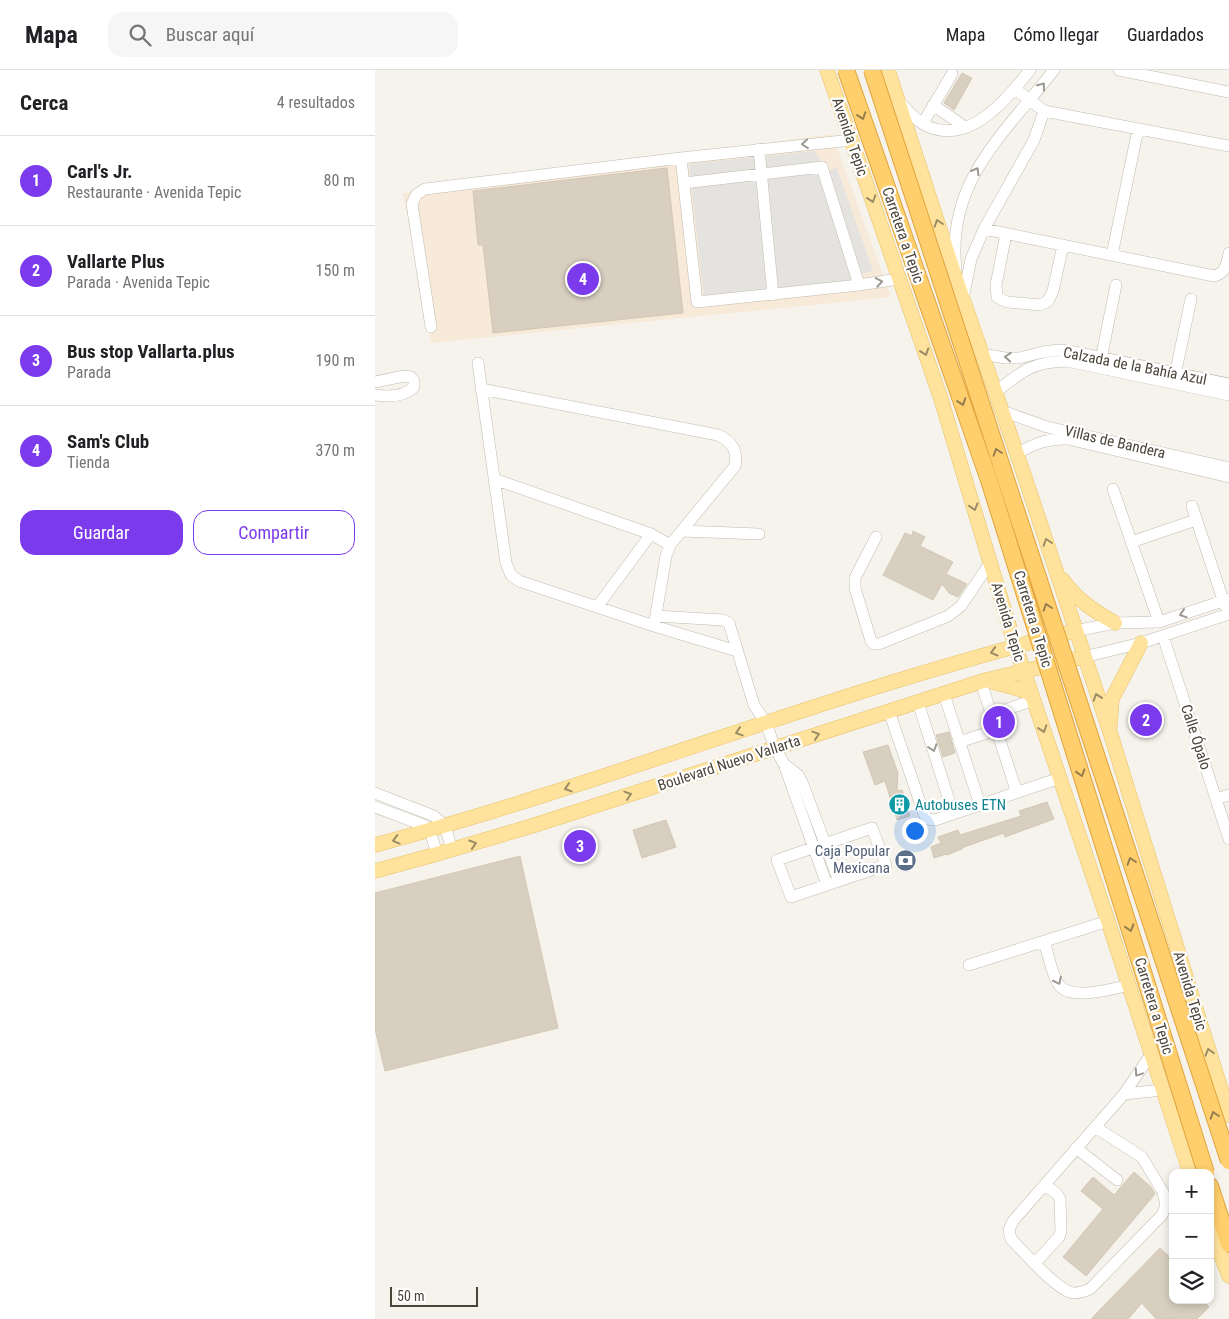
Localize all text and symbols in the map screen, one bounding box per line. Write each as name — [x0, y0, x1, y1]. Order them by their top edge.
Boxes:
search box — [108, 12, 458, 57]
text: Mapa — [25, 21, 78, 49]
icon: search — [126, 21, 154, 49]
text: Buscar aquí — [166, 23, 254, 46]
text: Mapa — [946, 24, 985, 45]
text: Cómo llegar — [1013, 24, 1099, 45]
text: Guardados — [1127, 24, 1204, 45]
one-way arrow — [1036, 83, 1044, 92]
text: Cerca — [20, 91, 68, 115]
text: 4 resultados — [277, 93, 355, 112]
street label: Avenida Tepic — [828, 95, 872, 179]
one-way arrow — [856, 111, 866, 120]
one-way arrow — [801, 138, 809, 149]
text: Carl's Jr. — [67, 160, 133, 183]
one-way arrow — [970, 167, 980, 176]
text: 1 — [32, 171, 40, 190]
text: 80 m — [323, 171, 355, 190]
text: Restaurante · Avenida Tepic — [67, 183, 241, 202]
street label: Carretera a Tepic — [878, 185, 928, 285]
one-way arrow — [866, 194, 876, 202]
one-way arrow — [934, 219, 944, 227]
text: Vallarte Plus — [67, 250, 165, 273]
pin: 4 — [567, 260, 599, 298]
text: 2 — [32, 261, 40, 280]
text: 150 m — [316, 261, 355, 280]
text: Parada · Avenida Tepic — [67, 273, 210, 292]
one-way arrow — [874, 278, 883, 288]
text: Bus stop Vallarta.plus — [67, 340, 235, 363]
street label: Calzada de la Bahía Azul — [1062, 343, 1208, 389]
one-way arrow — [919, 348, 929, 356]
text: 3 — [32, 351, 40, 370]
text: 190 m — [316, 351, 355, 370]
one-way arrow — [1004, 352, 1012, 363]
text: Parada — [67, 363, 111, 382]
one-way arrow — [956, 397, 966, 405]
street label: Villas de Bandera — [1063, 422, 1167, 462]
text: Sam's Club — [67, 430, 149, 453]
text: 4 — [32, 441, 40, 460]
text: 370 m — [316, 441, 355, 460]
one-way arrow — [993, 449, 1003, 457]
text: Tienda — [67, 453, 110, 472]
one-way arrow — [968, 503, 978, 511]
button: Guardar — [20, 510, 183, 555]
button: Compartir — [193, 510, 355, 555]
one-way arrow — [1042, 539, 1052, 547]
street label: Carretera a Tepic — [1010, 568, 1056, 670]
street label: Avenida Tepic — [987, 580, 1029, 664]
one-way arrow — [1043, 603, 1053, 611]
one-way arrow — [1179, 609, 1187, 619]
one-way arrow — [991, 646, 999, 656]
one-way arrow — [1093, 693, 1103, 701]
pin: 2 — [1130, 701, 1162, 739]
street label: Calle Ópalo — [1177, 702, 1215, 772]
pin: 1 — [983, 703, 1015, 741]
one-way arrow — [1037, 724, 1047, 733]
one-way arrow — [735, 727, 744, 737]
street label: Boulevard Nuevo Vallarta — [655, 731, 803, 795]
one-way arrow — [811, 731, 819, 741]
one-way arrow — [927, 744, 937, 752]
one-way arrow — [1075, 768, 1085, 777]
one-way arrow — [564, 783, 573, 793]
one-way arrow — [623, 791, 631, 801]
building icon: Autobuses ETN — [887, 793, 911, 817]
place label: Autobuses ETN — [915, 796, 1006, 814]
your location — [902, 818, 928, 844]
pin: 3 — [564, 827, 596, 865]
one-way arrow — [391, 834, 400, 845]
one-way arrow — [468, 839, 476, 849]
place label: Caja Popular Mexicana — [815, 842, 890, 877]
bank icon: Caja Popular Mexicana — [894, 848, 918, 872]
one-way arrow — [1126, 857, 1136, 866]
one-way arrow — [1124, 923, 1134, 932]
street label: Avenida Tepic — [1169, 949, 1211, 1033]
street label: Carretera a Tepic — [1131, 955, 1177, 1057]
one-way arrow — [1052, 975, 1062, 984]
one-way arrow — [1205, 1048, 1215, 1057]
one-way arrow — [1135, 1068, 1144, 1077]
one-way arrow — [1210, 1111, 1220, 1120]
map controls — [1169, 1169, 1214, 1304]
button: + — [1169, 1169, 1214, 1214]
button: − — [1169, 1214, 1214, 1259]
button: layers — [1169, 1259, 1214, 1304]
scale bar — [390, 1284, 477, 1307]
text: 50 m — [397, 1288, 425, 1304]

